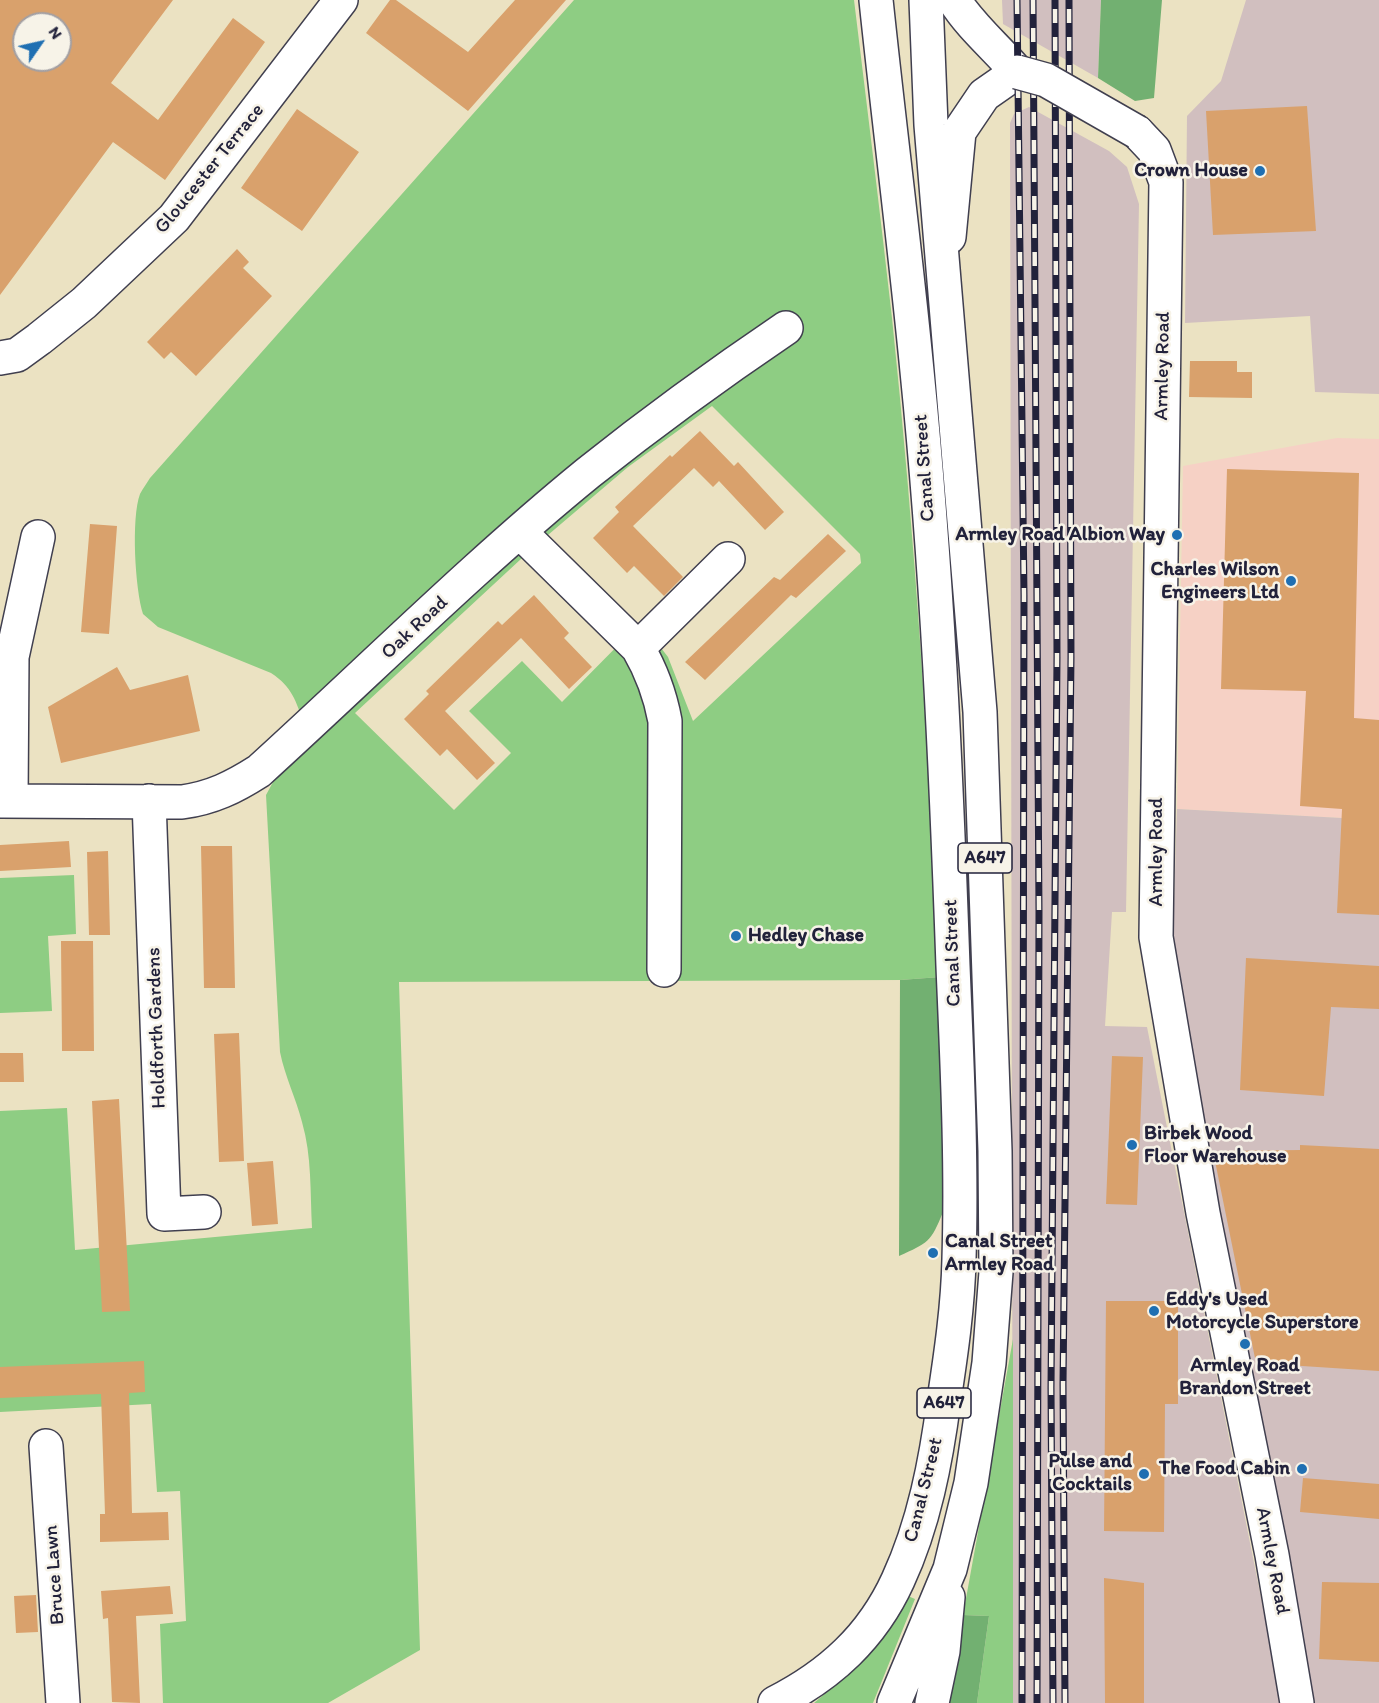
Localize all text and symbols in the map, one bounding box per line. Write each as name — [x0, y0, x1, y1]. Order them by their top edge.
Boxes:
north arrow — [12, 12, 72, 72]
text: N — [45, 23, 67, 43]
street label: Gloucester Terrace — [150, 99, 270, 239]
place label: Crown House — [1134, 159, 1248, 183]
marker: Crown House — [1253, 164, 1267, 178]
street label: Armley Road — [1150, 311, 1176, 421]
street label: Canal Street — [909, 414, 941, 522]
place label: Armley Road Albion Way — [956, 523, 1165, 547]
marker: Armley Road Albion Way — [1170, 528, 1184, 542]
place label: Charles Wilson Engineers Ltd — [1151, 558, 1279, 605]
marker: Charles Wilson Engineers Ltd — [1284, 574, 1298, 588]
street label: Oak Road — [377, 591, 453, 665]
street label: Armley Road — [1145, 798, 1169, 906]
road number: A647 — [958, 843, 1012, 873]
street label: Canal Street — [939, 899, 967, 1007]
place label: Hedley Chase — [748, 924, 864, 948]
marker: Hedley Chase — [729, 929, 743, 943]
street label: Holdforth Gardens — [142, 947, 172, 1109]
place label: Birbek Wood Floor Warehouse — [1144, 1122, 1287, 1169]
marker: Birbek Wood Floor Warehouse — [1125, 1138, 1139, 1152]
place label: Canal Street Armley Road — [945, 1230, 1054, 1277]
marker: Canal Street Armley Road — [926, 1246, 940, 1260]
place label: Eddy's Used Motorcycle Superstore — [1166, 1288, 1358, 1335]
marker: Eddy's Used Motorcycle Superstore — [1147, 1304, 1161, 1318]
marker: Armley Road Brandon Street — [1238, 1337, 1252, 1351]
place label: Armley Road Brandon Street — [1179, 1354, 1311, 1401]
road number: A647 — [917, 1388, 971, 1418]
street label: Canal Street — [899, 1435, 949, 1545]
place label: Pulse and Cocktails — [1049, 1450, 1132, 1497]
place label: The Food Cabin — [1159, 1457, 1290, 1481]
marker: The Food Cabin — [1295, 1462, 1309, 1476]
marker: Pulse and Cocktails — [1137, 1467, 1151, 1481]
street label: Armley Road — [1250, 1505, 1294, 1617]
street label: Bruce Lawn — [40, 1524, 70, 1626]

